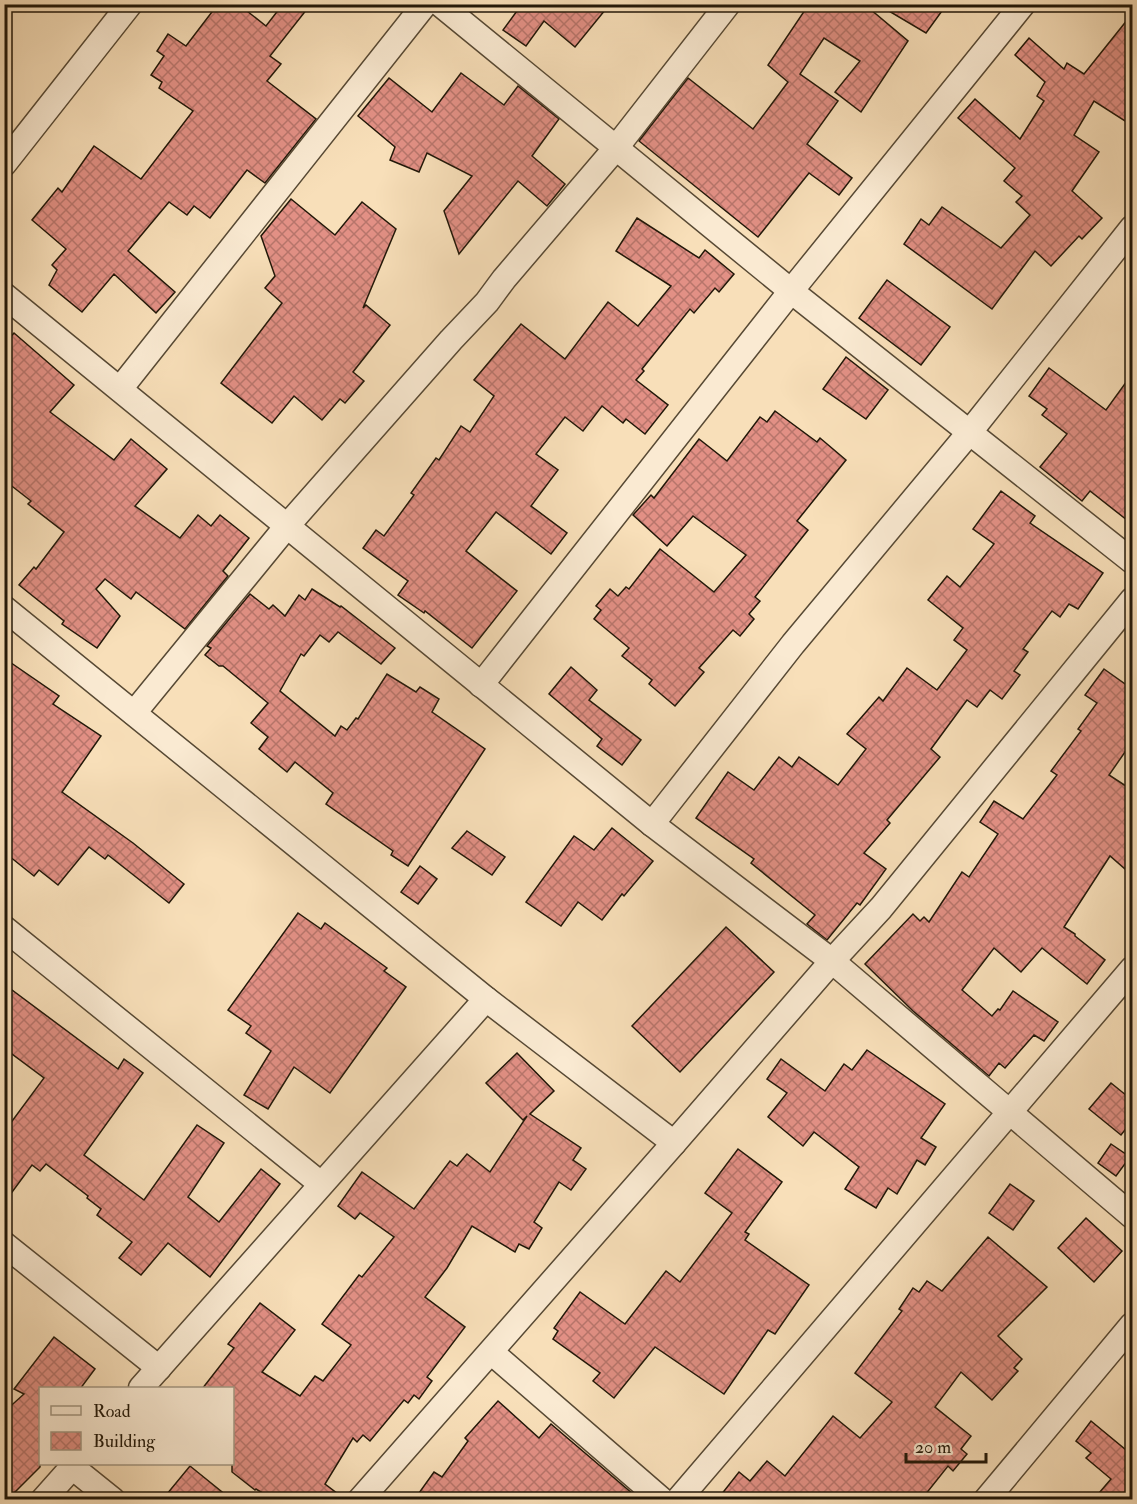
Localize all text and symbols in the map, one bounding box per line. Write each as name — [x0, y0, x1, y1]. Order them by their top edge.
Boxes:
legend — [39, 1387, 234, 1465]
text: Road — [93, 1400, 131, 1423]
scale bar — [906, 1426, 986, 1464]
text: Building — [93, 1430, 156, 1453]
text: 20 m — [915, 1436, 951, 1459]

